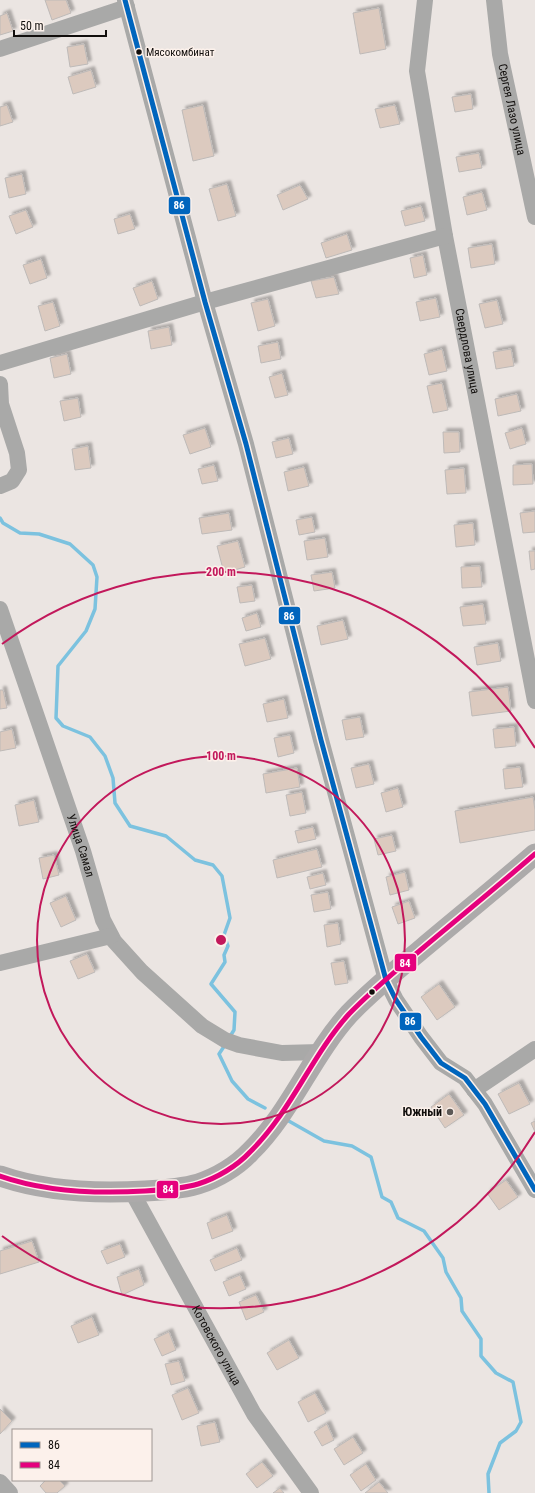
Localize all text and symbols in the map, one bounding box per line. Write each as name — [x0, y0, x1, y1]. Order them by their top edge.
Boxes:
scale bar — [14, 12, 106, 38]
text: 50 m — [20, 19, 44, 33]
place label: Мясокомбинат — [146, 46, 215, 59]
marker: Мясокомбинат — [134, 47, 144, 57]
street label: Сергея Лазо улица — [495, 62, 529, 157]
line badge: 86 — [168, 196, 191, 215]
text: 86 — [173, 199, 185, 212]
street label: Свердлова улица — [452, 307, 482, 395]
text: 200 m — [206, 565, 236, 579]
line badge: 86 — [278, 606, 301, 625]
text: 86 — [283, 610, 295, 623]
text: 100 m — [206, 749, 236, 763]
street label: Улица Самал — [64, 812, 97, 879]
centre of rings — [214, 933, 228, 947]
line badge: 84 — [394, 953, 417, 972]
text: 84 — [399, 957, 411, 970]
unlabelled marker — [367, 987, 377, 997]
line badge: 86 — [399, 1012, 422, 1031]
text: 86 — [404, 1015, 416, 1028]
place label: Южный — [402, 1105, 442, 1119]
marker: Южный — [445, 1107, 455, 1117]
line badge: 84 — [156, 1180, 179, 1199]
text: 84 — [162, 1183, 174, 1196]
street label: Котовского улица — [189, 1303, 244, 1388]
legend — [12, 1429, 152, 1481]
text: 86 — [48, 1438, 60, 1452]
text: 84 — [48, 1458, 60, 1472]

